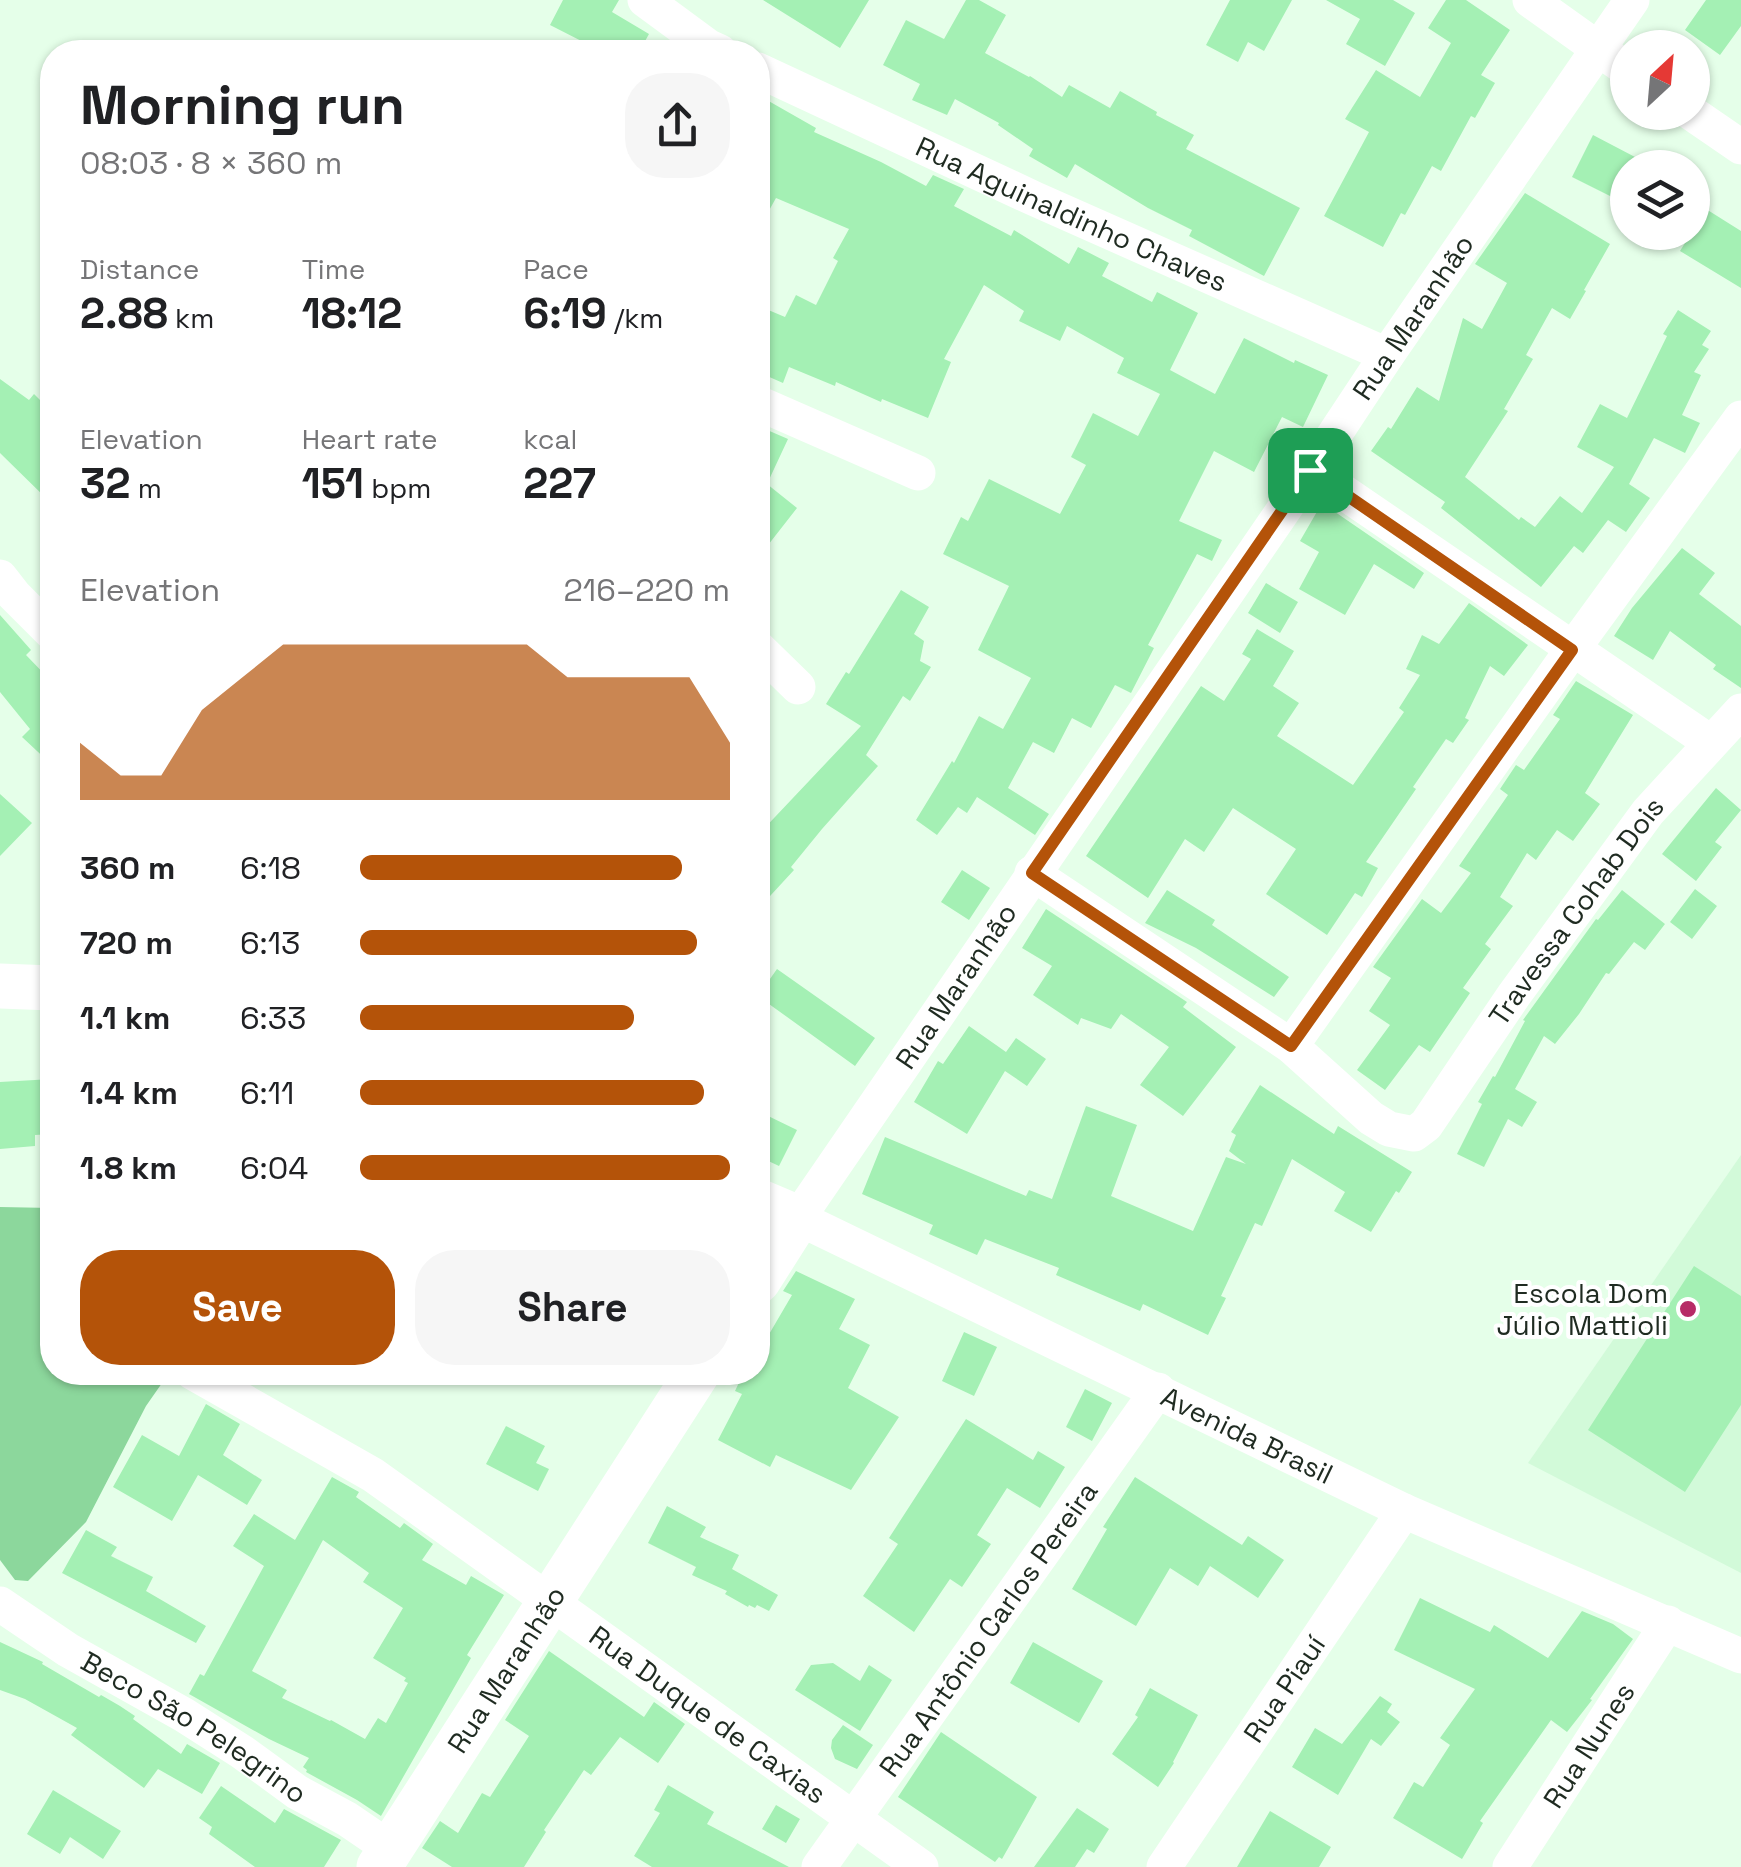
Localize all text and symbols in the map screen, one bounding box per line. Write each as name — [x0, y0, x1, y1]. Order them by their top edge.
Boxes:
north arrow — [1610, 30, 1710, 130]
map controls — [1610, 30, 1710, 250]
text: Morning run — [80, 70, 405, 140]
button: share — [625, 73, 730, 178]
street label: Rua Aguinaldinho Chaves — [910, 128, 1233, 300]
text: 08:03 · 8 × 360 m — [80, 143, 342, 183]
button: layers — [1610, 150, 1710, 250]
street label: Rua Maranhão — [1344, 227, 1482, 407]
text: Distance — [80, 251, 199, 287]
text: Time — [302, 251, 365, 287]
text: Pace — [523, 251, 589, 287]
text: 2.88 — [80, 287, 168, 340]
text: 18:12 — [302, 287, 402, 340]
text: 6:19 — [523, 287, 607, 340]
text: km — [168, 300, 214, 336]
text: /km — [607, 300, 663, 336]
text: Elevation — [80, 421, 203, 457]
text: Heart rate — [302, 421, 438, 457]
text: kcal — [523, 421, 577, 457]
pin — [1268, 428, 1353, 513]
icon: arrive — [1283, 443, 1338, 498]
text: 32 — [80, 457, 130, 510]
text: 151 — [302, 457, 364, 510]
text: 227 — [523, 457, 596, 510]
text: m — [130, 470, 162, 506]
text: bpm — [364, 470, 431, 506]
text: Elevation — [80, 570, 220, 610]
text: 216–220 m — [563, 570, 730, 610]
street label: Travessa Cohab Dois — [1481, 789, 1671, 1033]
text: 360 m — [80, 848, 175, 888]
text: 6:18 — [240, 848, 301, 888]
street label: Rua Maranhão — [887, 896, 1025, 1076]
text: 720 m — [80, 923, 173, 963]
text: 6:13 — [240, 923, 300, 963]
text: 1.1 km — [80, 998, 170, 1038]
text: 6:33 — [240, 998, 306, 1038]
text: 1.4 km — [80, 1073, 178, 1113]
text: 6:11 — [240, 1073, 294, 1113]
text: 1.8 km — [80, 1148, 177, 1188]
text: 6:04 — [240, 1148, 308, 1188]
button: Save — [80, 1250, 395, 1365]
button: Share — [415, 1250, 730, 1365]
place label: Escola Dom Júlio Mattioli — [1497, 1275, 1668, 1343]
marker: Escola Dom Júlio Mattioli — [1677, 1298, 1699, 1320]
street label: Avenida Brasil — [1155, 1378, 1339, 1492]
street label: Rua Antônio Carlos Pereira — [871, 1474, 1105, 1784]
street label: Rua Maranhão — [439, 1579, 573, 1760]
street label: Rua Duque de Caxias — [582, 1618, 833, 1812]
street label: Rua Piauí — [1235, 1628, 1333, 1749]
street label: Beco São Pelegrino — [75, 1643, 314, 1811]
street label: Rua Nunes — [1535, 1676, 1643, 1815]

